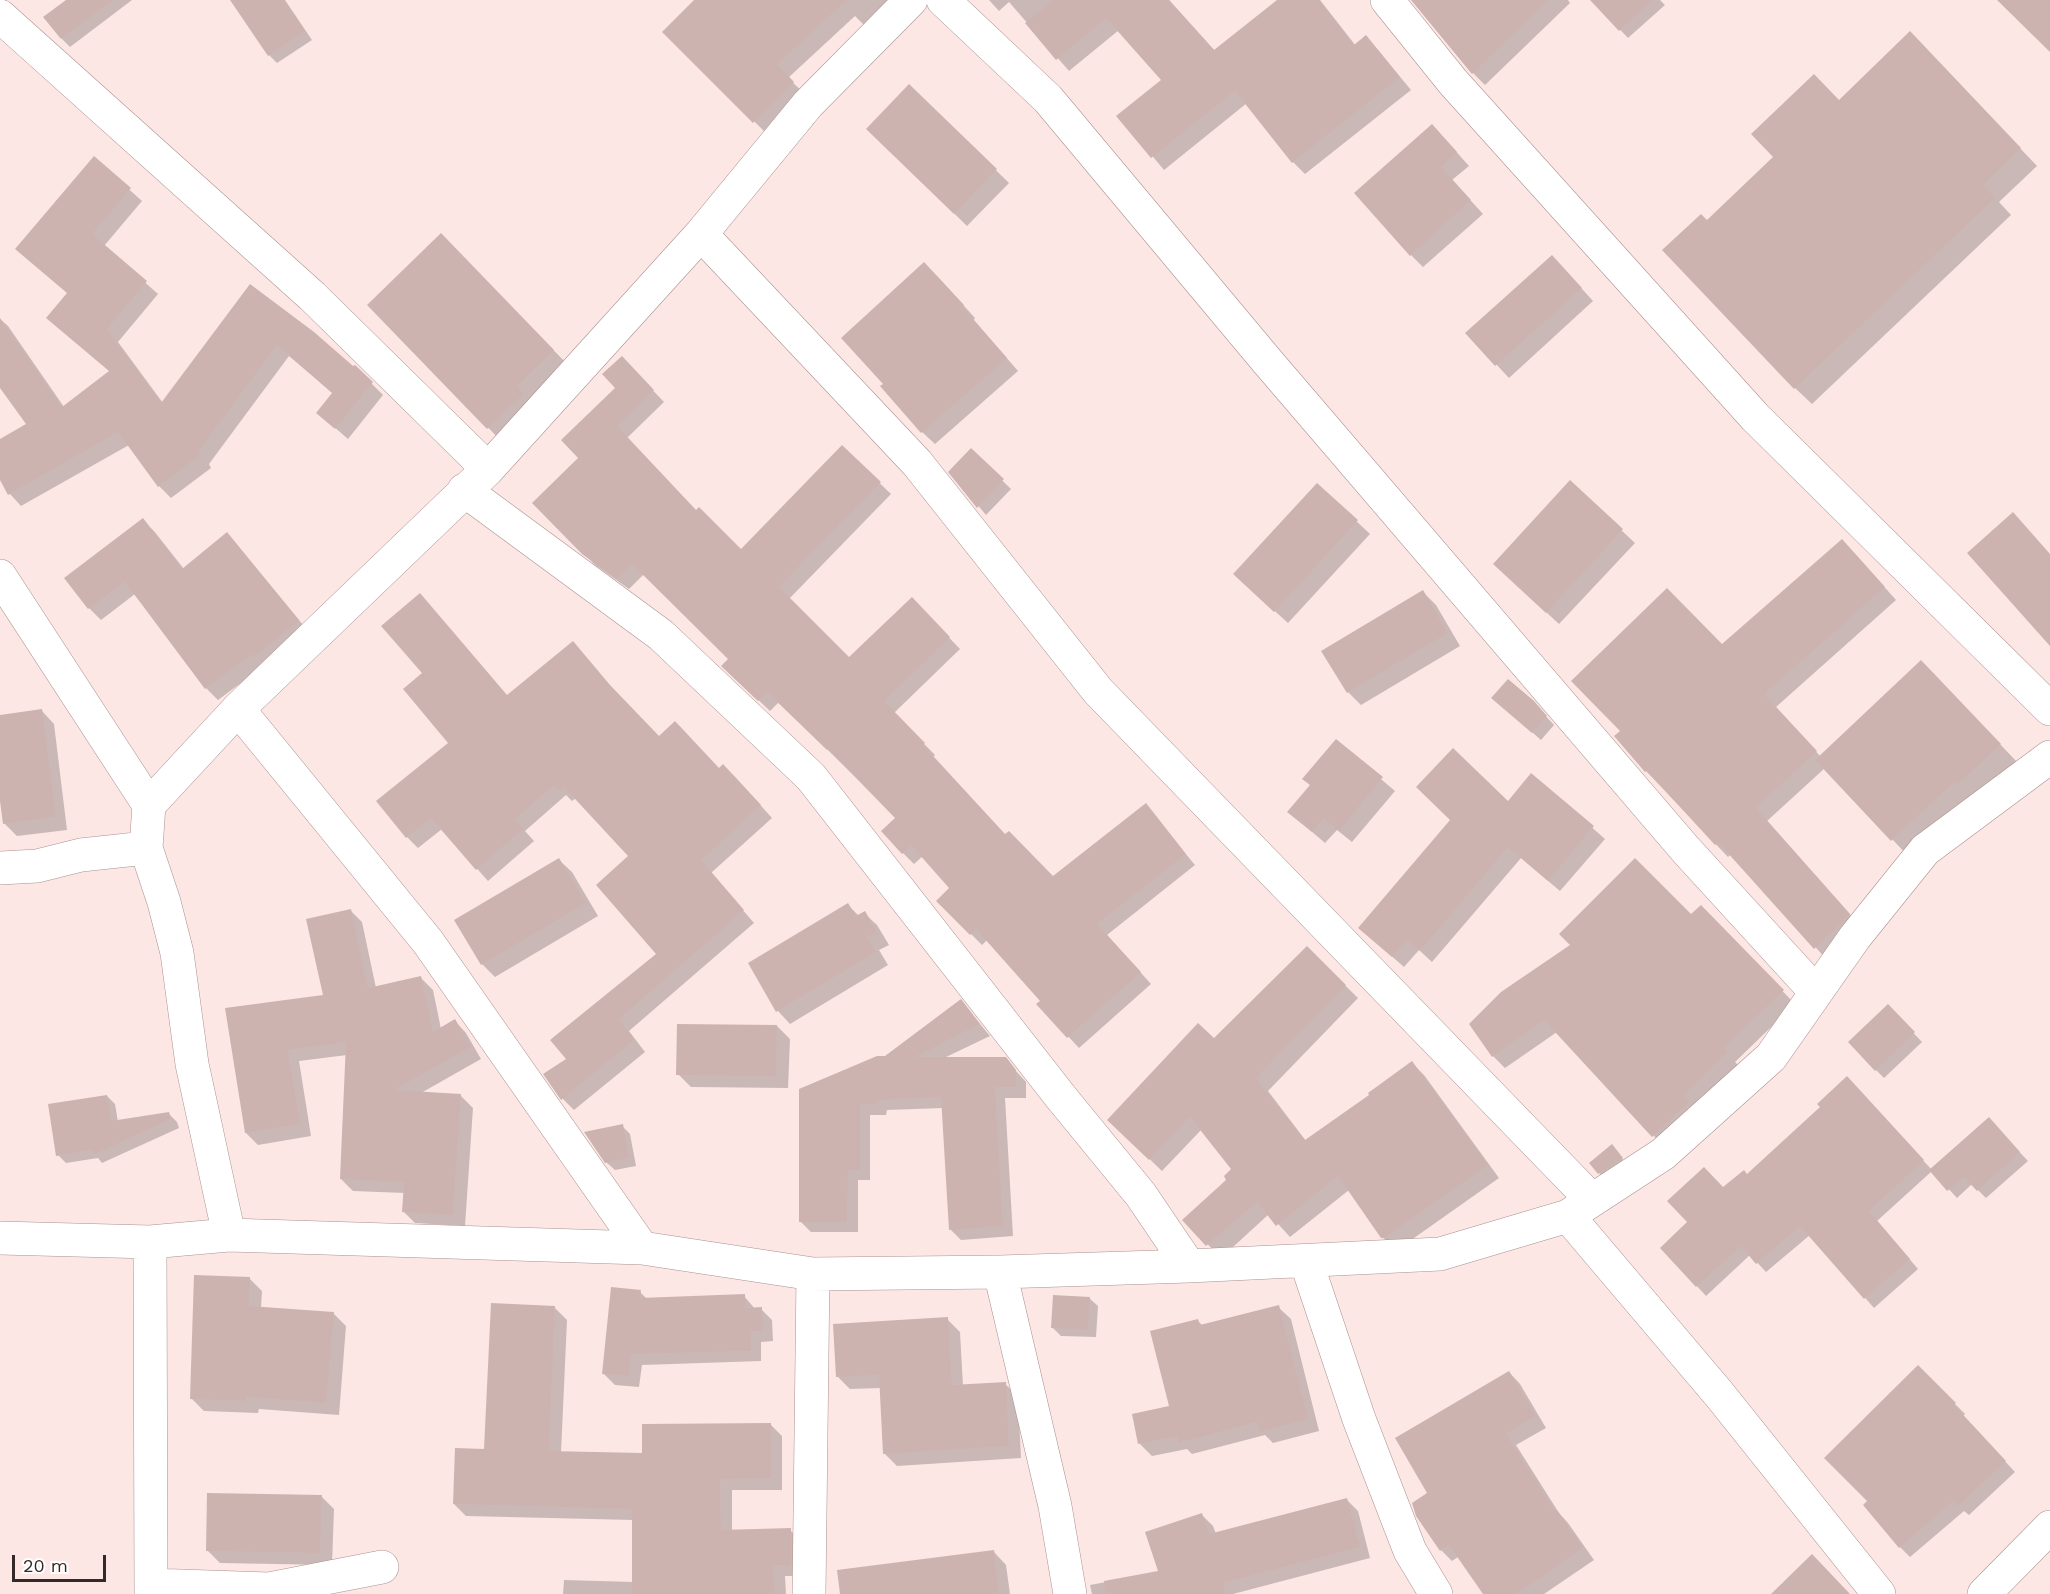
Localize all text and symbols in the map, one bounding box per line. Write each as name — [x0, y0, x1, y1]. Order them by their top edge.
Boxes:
scale bar — [15, 1543, 110, 1581]
text: 20 m — [23, 1555, 68, 1576]

